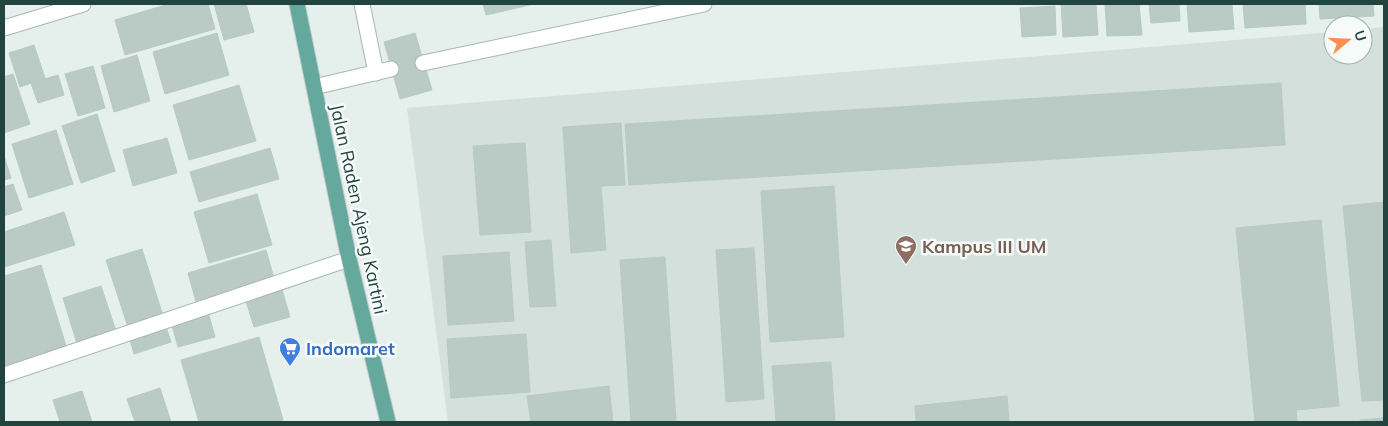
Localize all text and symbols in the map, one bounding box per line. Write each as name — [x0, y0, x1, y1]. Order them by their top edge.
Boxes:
north arrow — [1323, 15, 1373, 65]
text: U — [1350, 28, 1370, 44]
street label: Jalan Raden Ajeng Kartini — [325, 102, 393, 316]
school or university icon: Kampus III UM — [894, 234, 918, 265]
place label: Kampus III UM — [922, 235, 1046, 258]
supermarket icon: Indomaret — [278, 336, 302, 367]
place label: Indomaret — [306, 337, 395, 360]

